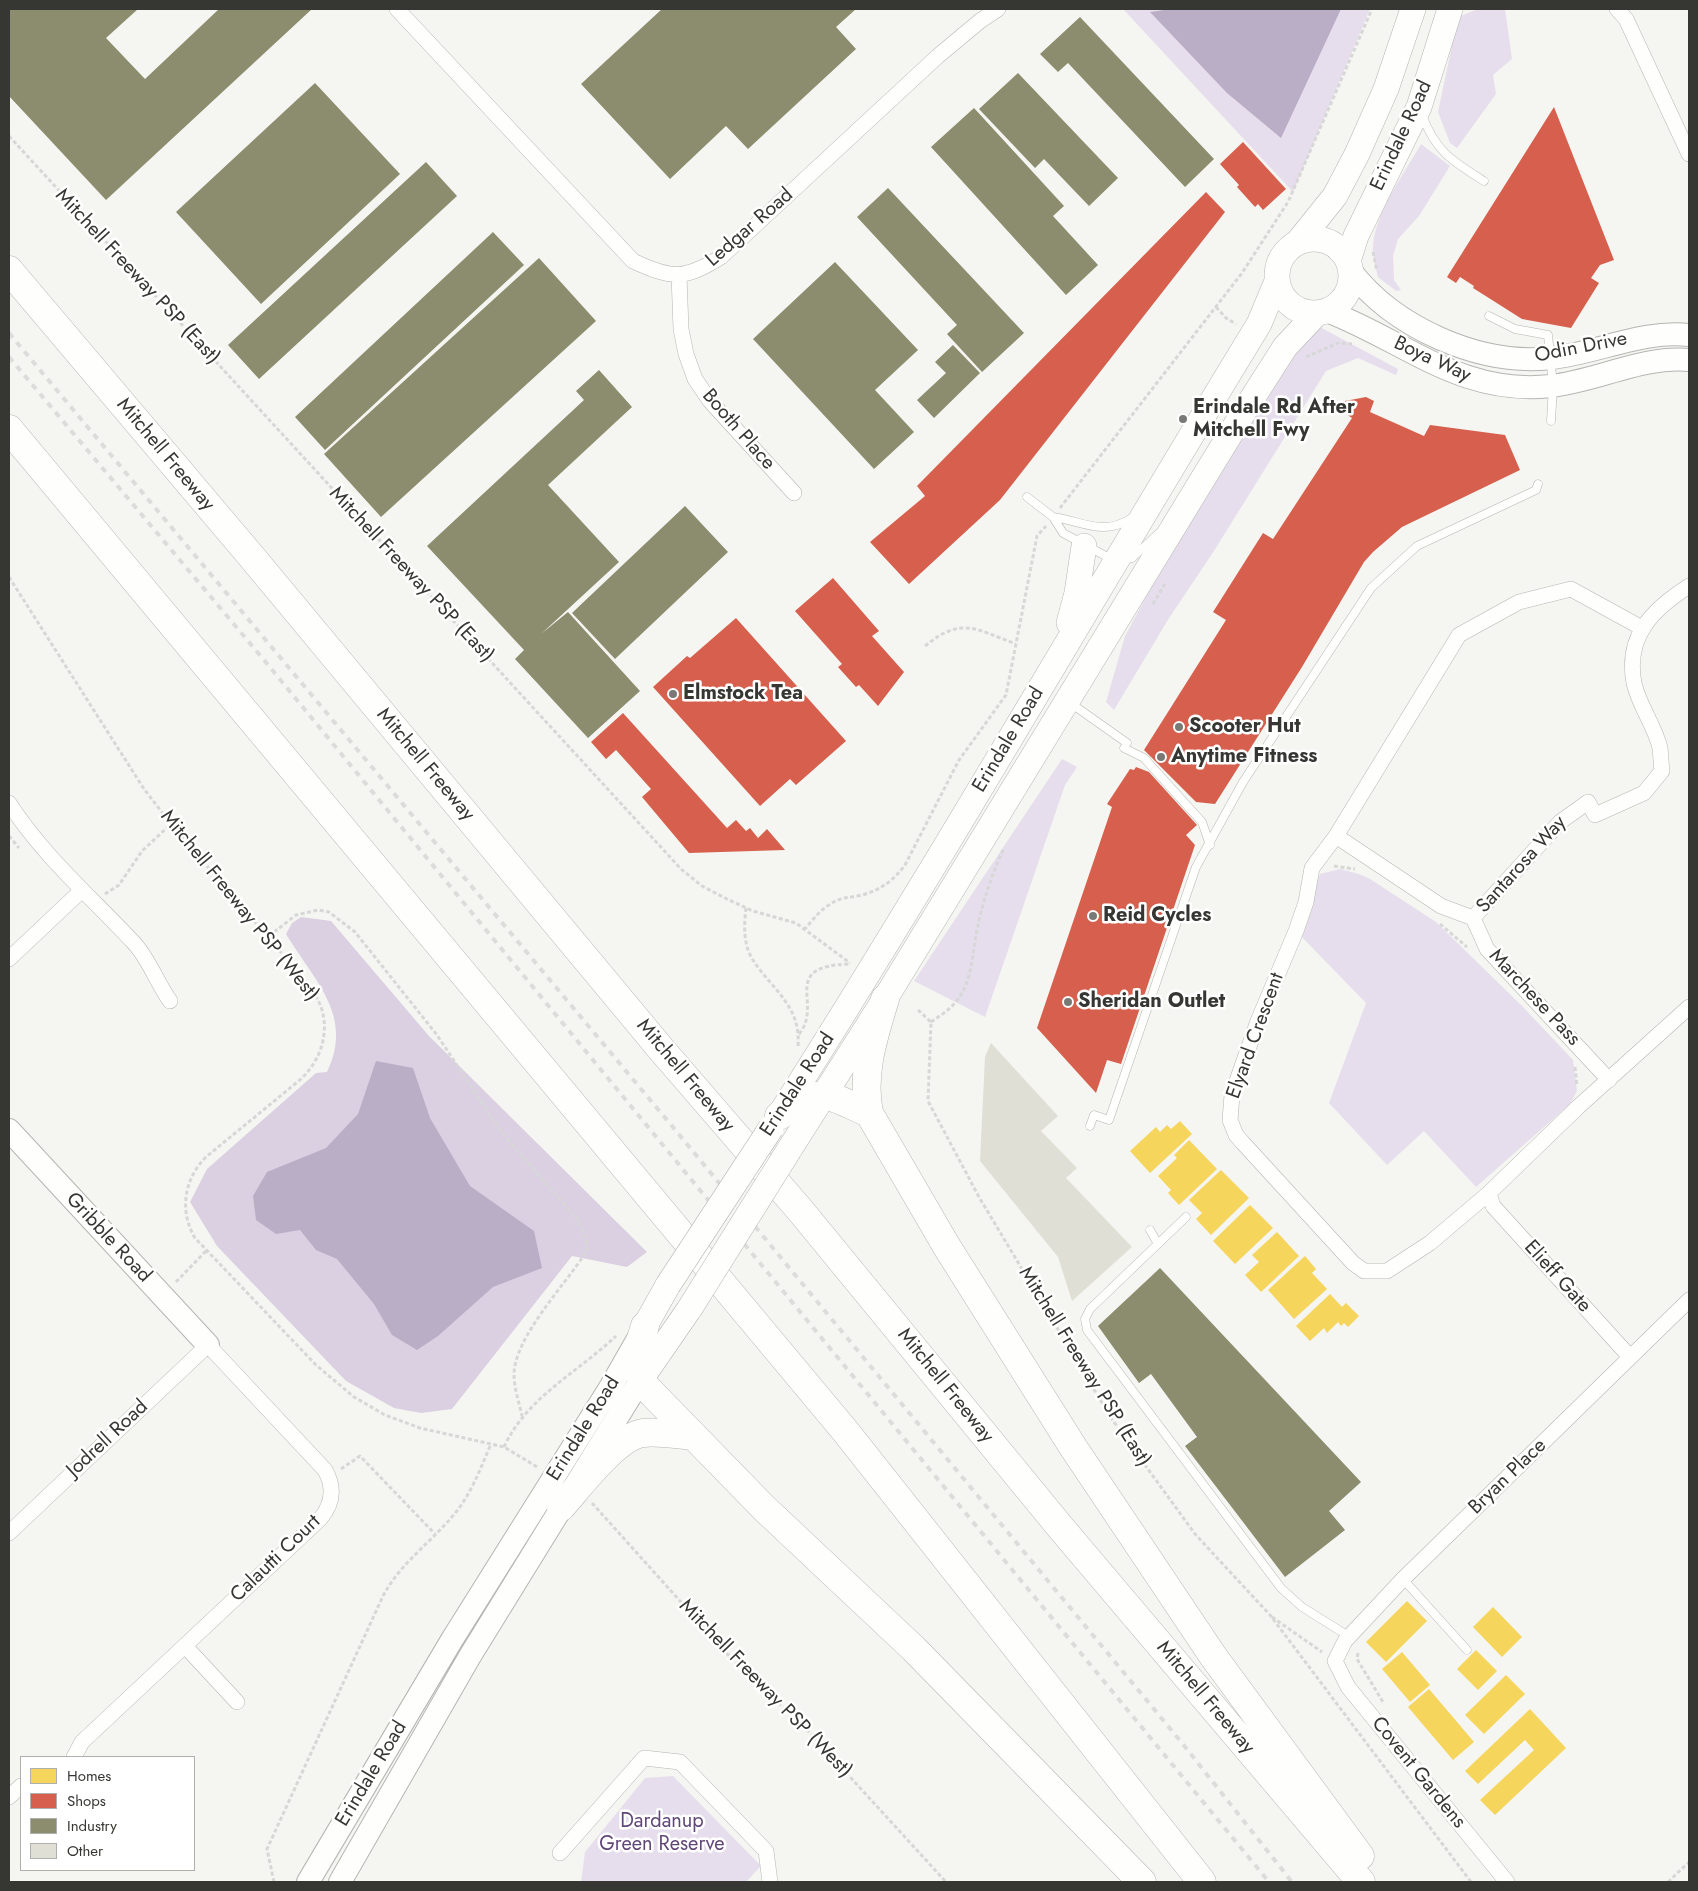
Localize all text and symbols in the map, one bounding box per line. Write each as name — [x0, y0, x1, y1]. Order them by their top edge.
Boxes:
street label: Erindale Road — [1366, 77, 1438, 195]
street label: Mitchell Freeway PSP (East) — [49, 184, 225, 370]
street label: Ledgar Road — [701, 184, 799, 272]
street label: Odin Drive — [1533, 327, 1629, 369]
street label: Boya Way — [1390, 332, 1474, 388]
street label: Booth Place — [696, 385, 780, 475]
street label: Mitchell Freeway — [111, 394, 219, 516]
place label: Erindale Rd After Mitchell Fwy — [1193, 396, 1355, 443]
marker: Erindale Rd After Mitchell Fwy — [1177, 413, 1189, 425]
street label: Mitchell Freeway PSP (East) — [323, 482, 499, 668]
place label: Elmstock Tea — [683, 682, 803, 706]
street label: Erindale Road — [968, 683, 1050, 797]
marker: Elmstock Tea — [667, 688, 679, 700]
street label: Mitchell Freeway — [371, 704, 479, 826]
place label: Scooter Hut — [1189, 715, 1301, 739]
marker: Scooter Hut — [1173, 721, 1185, 733]
place label: Anytime Fitness — [1171, 745, 1317, 769]
marker: Anytime Fitness — [1155, 751, 1167, 763]
street label: Mitchell Freeway PSP (West) — [155, 806, 323, 1006]
street label: Santarosa Way — [1472, 811, 1572, 919]
place label: Reid Cycles — [1103, 904, 1211, 928]
marker: Reid Cycles — [1087, 910, 1099, 922]
street label: Marchese Pass — [1483, 945, 1585, 1051]
street label: Elyard Crescent — [1222, 970, 1290, 1102]
place label: Sheridan Outlet — [1078, 990, 1225, 1014]
marker: Sheridan Outlet — [1062, 996, 1074, 1008]
street label: Mitchell Freeway — [631, 1015, 739, 1137]
street label: Erindale Road — [756, 1029, 840, 1141]
street label: Gribble Road — [60, 1188, 156, 1288]
street label: Elieff Gate — [1518, 1236, 1596, 1318]
street label: Mitchell Freeway PSP (East) — [1013, 1263, 1155, 1471]
street label: Mitchell Freeway — [892, 1324, 998, 1448]
street label: Erindale Road — [542, 1372, 626, 1486]
street label: Jodrell Road — [62, 1395, 154, 1483]
street label: Bryan Place — [1464, 1434, 1552, 1520]
street label: Calautti Court — [226, 1510, 326, 1608]
street label: Mitchell Freeway PSP (West) — [673, 1595, 857, 1783]
street label: Mitchell Freeway — [1151, 1637, 1259, 1759]
street label: Covent Gardens — [1366, 1712, 1470, 1834]
street label: Erindale Road — [331, 1717, 413, 1831]
legend — [20, 1756, 195, 1871]
text: Homes — [67, 1765, 111, 1787]
text: Shops — [67, 1790, 106, 1812]
park label: Dardanup Green Reserve — [599, 1810, 725, 1857]
text: Industry — [67, 1815, 117, 1837]
text: Other — [67, 1840, 103, 1862]

